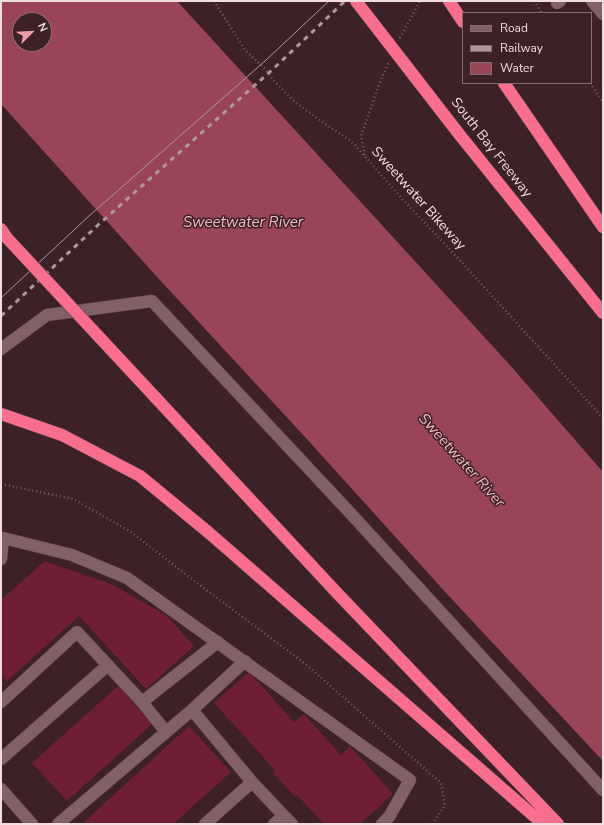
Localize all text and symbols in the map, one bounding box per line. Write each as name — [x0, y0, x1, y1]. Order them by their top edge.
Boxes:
north arrow — [12, 12, 52, 52]
legend — [462, 12, 592, 84]
text: Road — [500, 20, 528, 36]
text: N — [34, 21, 51, 34]
text: Railway — [500, 40, 543, 56]
text: Water — [500, 60, 534, 76]
street label: South Bay Freeway — [447, 95, 535, 201]
street label: Sweetwater Bikeway — [367, 144, 469, 254]
water label: Sweetwater River — [183, 214, 303, 232]
water label: Sweetwater River — [414, 410, 508, 512]

